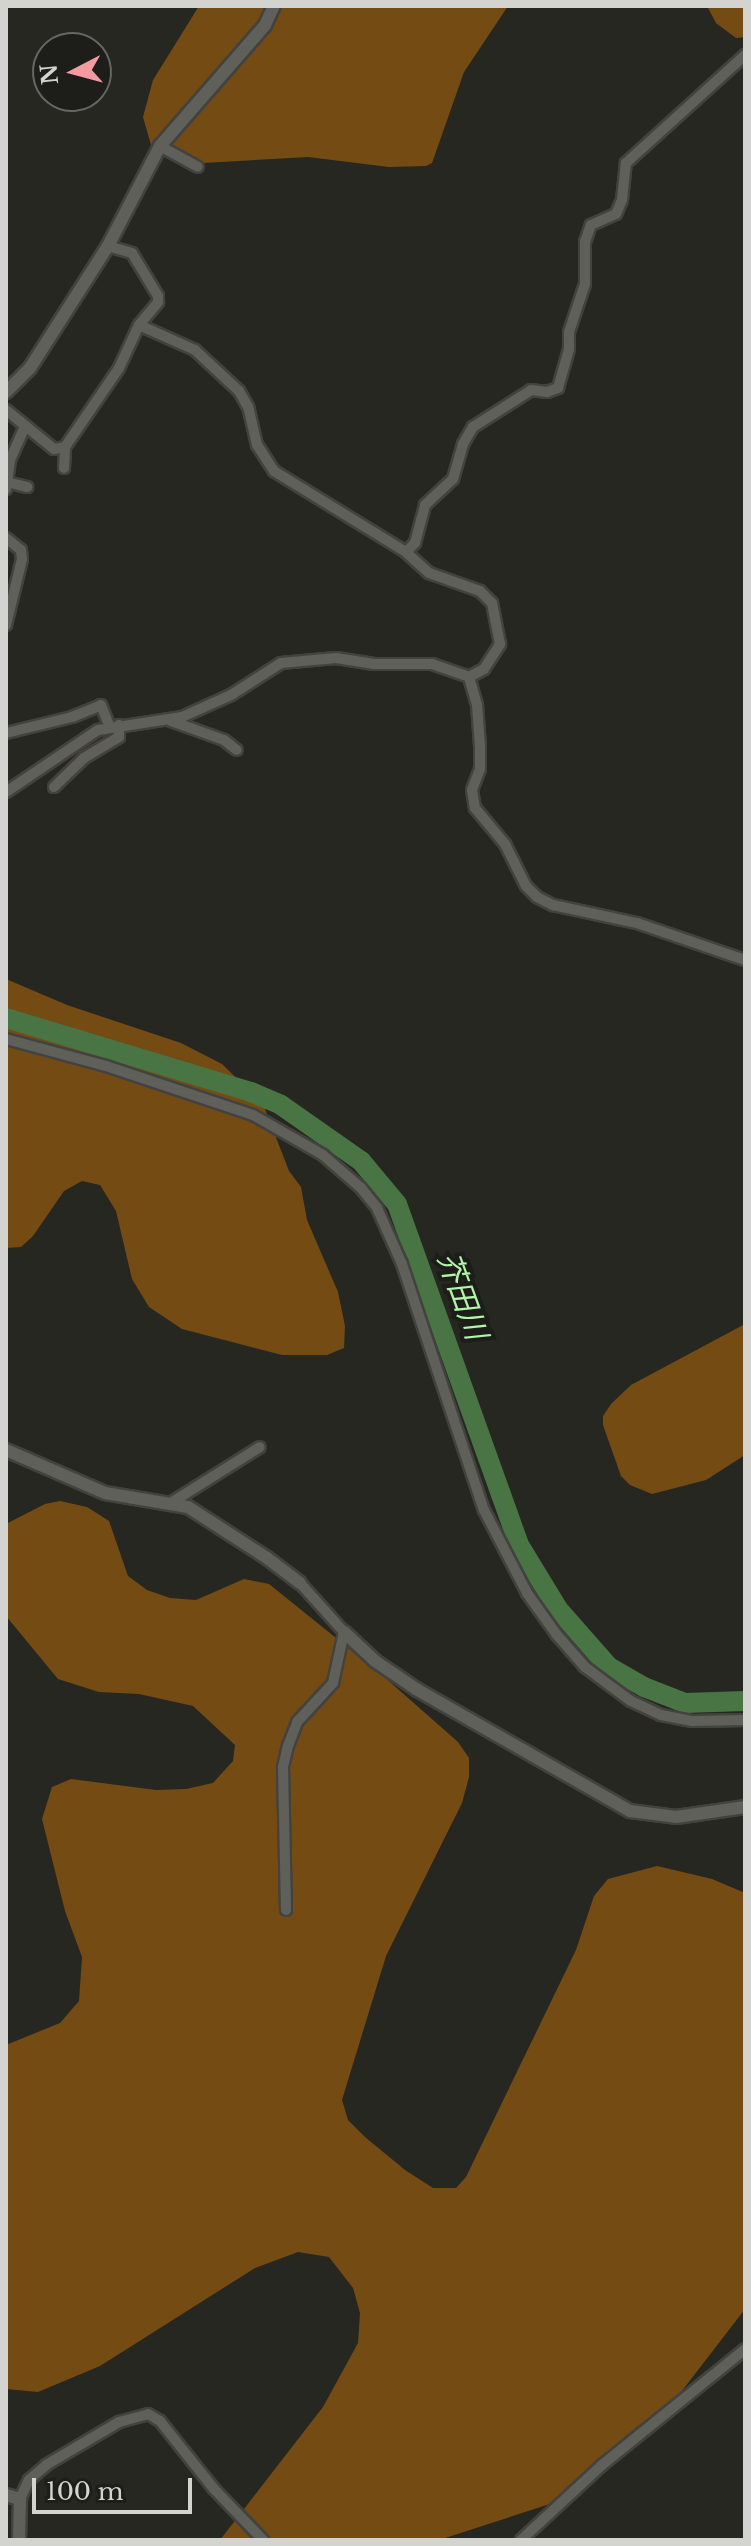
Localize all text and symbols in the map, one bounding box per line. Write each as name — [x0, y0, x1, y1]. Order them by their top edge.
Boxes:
north arrow — [32, 32, 112, 112]
text: N — [35, 63, 64, 86]
water label: 芥田川 — [430, 1248, 494, 1344]
scale bar — [36, 2462, 196, 2512]
text: 100 m — [46, 2477, 124, 2506]

